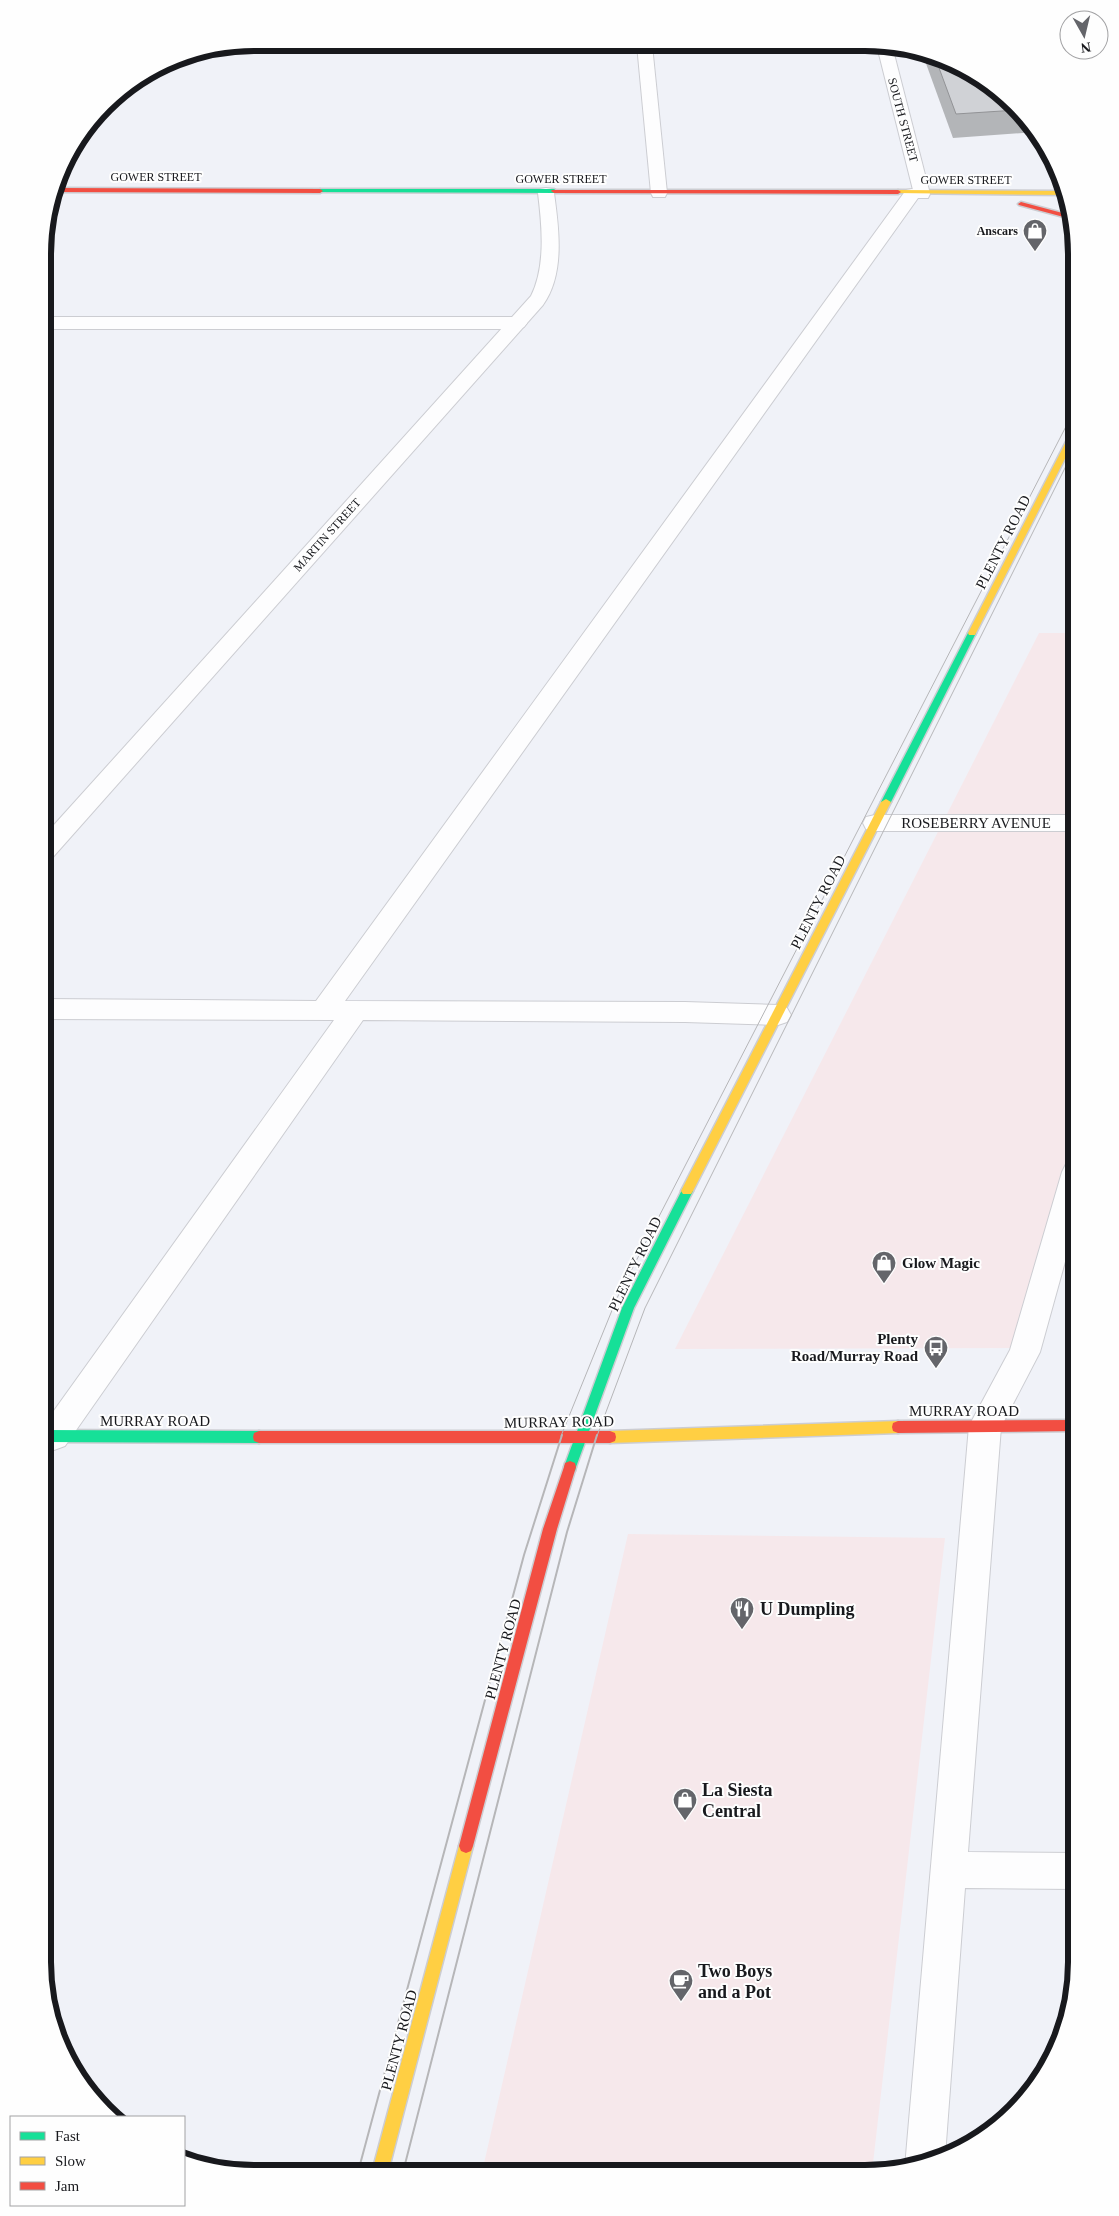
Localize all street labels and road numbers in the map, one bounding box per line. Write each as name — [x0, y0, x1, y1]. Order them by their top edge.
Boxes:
street label: SOUTH STREET — [885, 76, 921, 164]
street label: GOWER STREET — [111, 170, 202, 184]
street label: GOWER STREET — [516, 172, 607, 186]
street label: GOWER STREET — [921, 173, 1012, 187]
street label: PLENTY ROAD — [972, 492, 1034, 592]
street label: MARTIN STREET — [290, 495, 364, 574]
street label: ROSEBERRY AVENUE — [901, 815, 1051, 831]
street label: PLENTY ROAD — [787, 852, 849, 952]
street label: PLENTY ROAD — [605, 1214, 665, 1314]
street label: MURRAY ROAD — [909, 1403, 1019, 1419]
street label: MURRAY ROAD — [100, 1413, 210, 1429]
street label: MURRAY ROAD — [504, 1413, 614, 1431]
street label: PLENTY ROAD — [482, 1597, 524, 1701]
street label: PLENTY ROAD — [378, 1988, 420, 2092]

